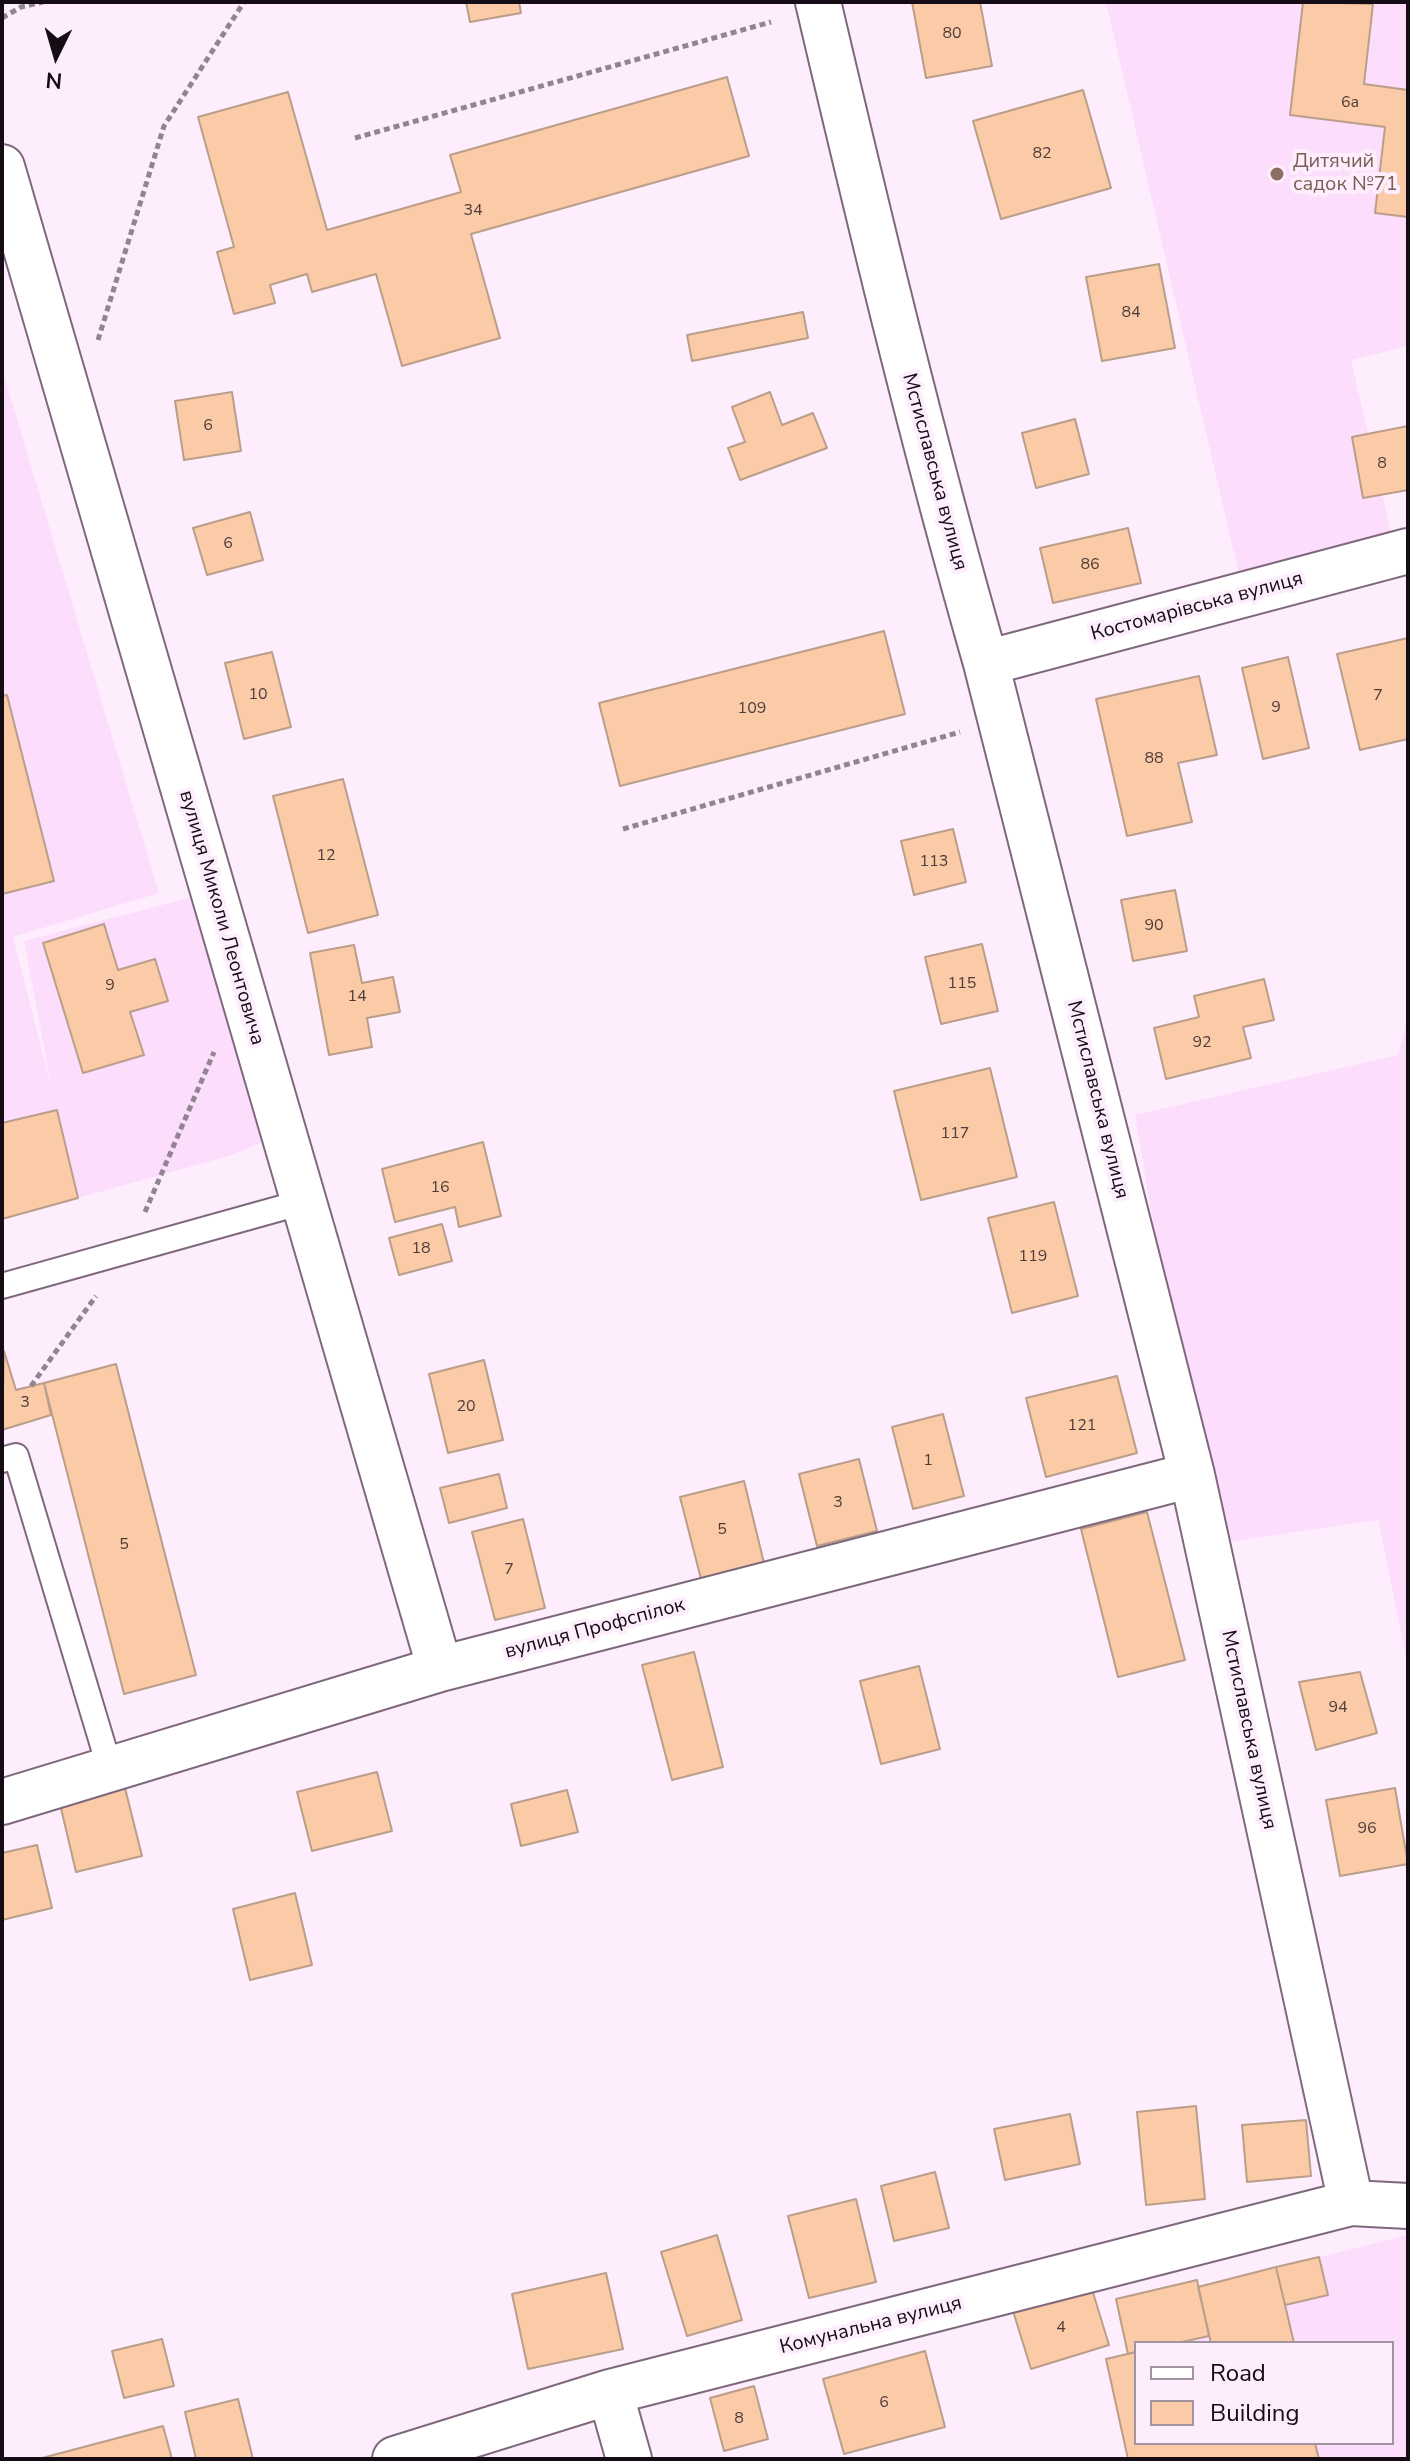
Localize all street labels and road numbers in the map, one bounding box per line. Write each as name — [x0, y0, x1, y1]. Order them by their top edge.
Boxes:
street label: Мстиславська вулиця — [896, 371, 972, 573]
street label: Костомарівська вулиця — [1088, 567, 1306, 647]
street label: вулиця Миколи Леонтовича — [173, 788, 269, 1048]
street label: Мстиславська вулиця — [1061, 999, 1133, 1201]
street label: вулиця Профспілок — [502, 1593, 688, 1665]
street label: Мстиславська вулиця — [1215, 1628, 1281, 1832]
street label: Комунальна вулиця — [777, 2292, 965, 2360]

